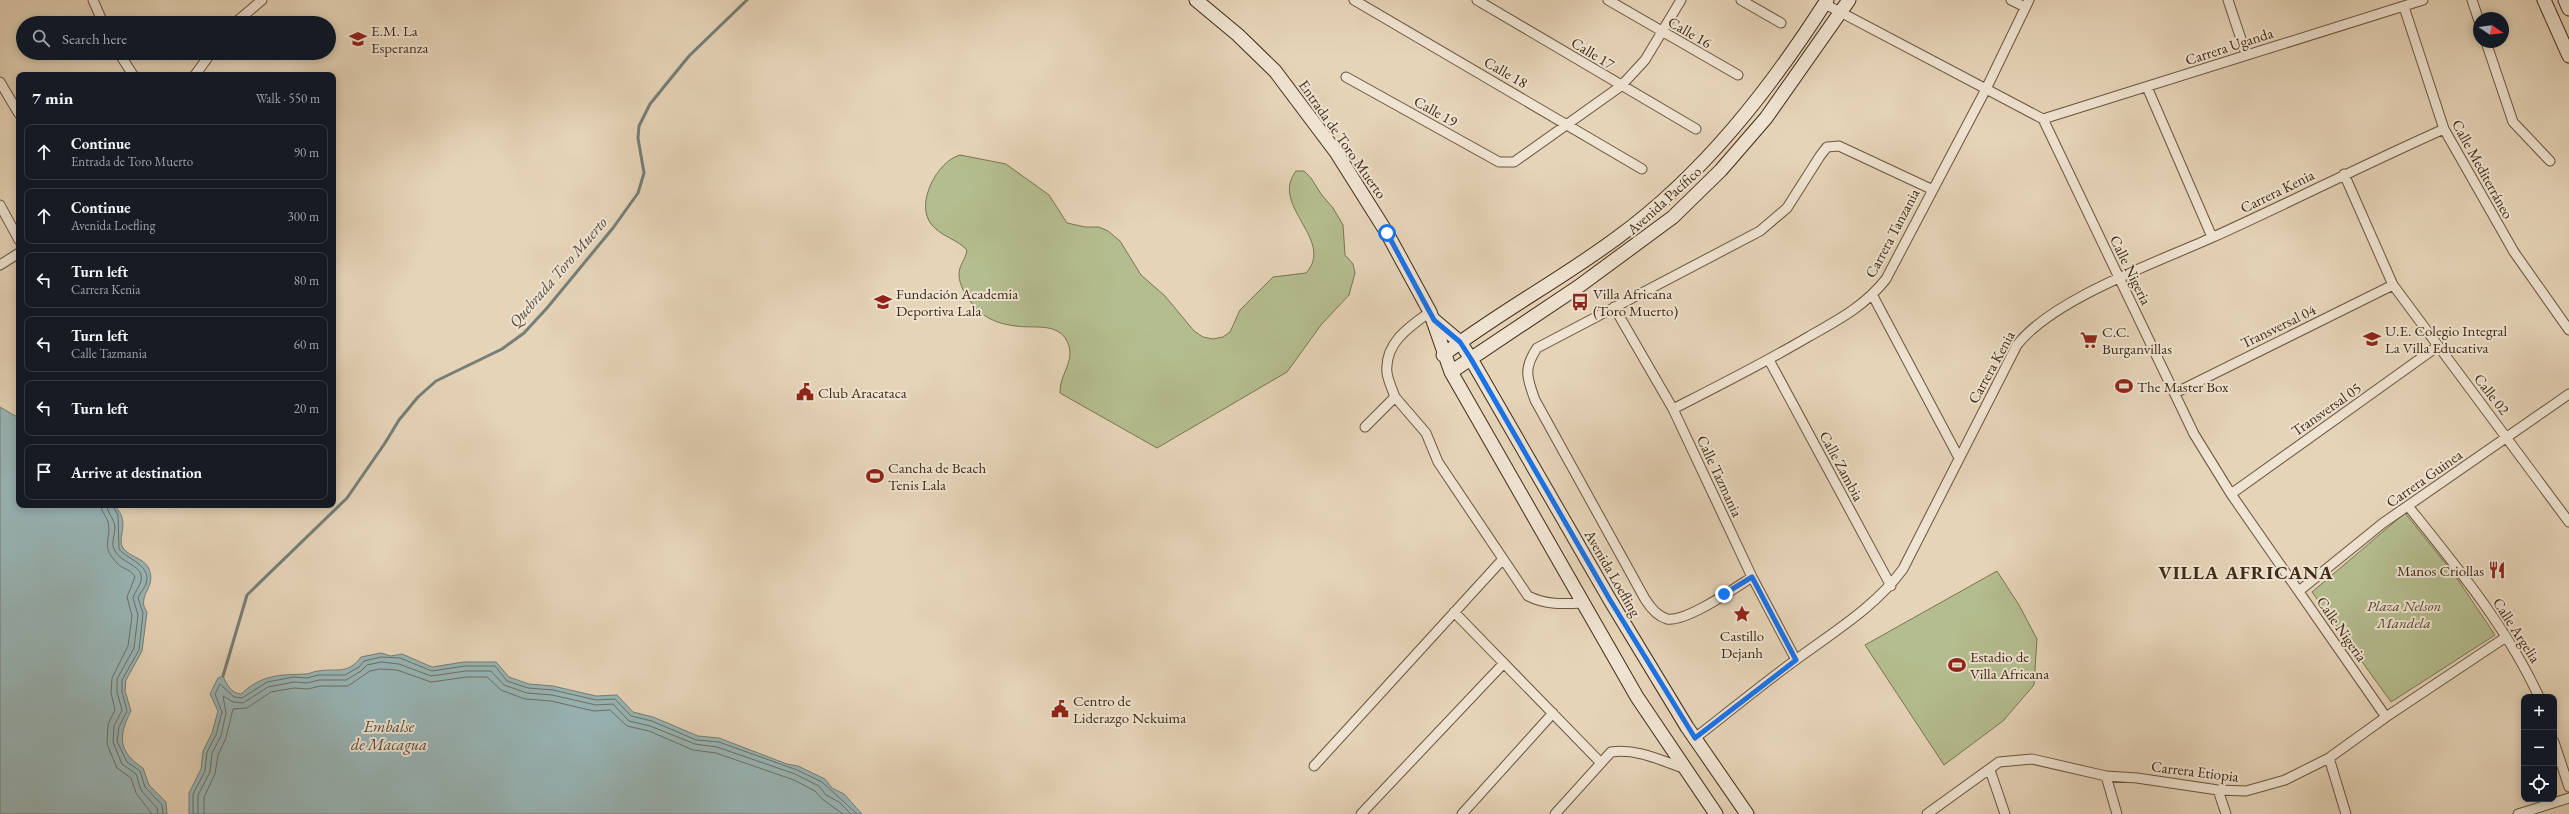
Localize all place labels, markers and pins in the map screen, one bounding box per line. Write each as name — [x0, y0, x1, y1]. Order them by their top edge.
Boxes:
place label: E.M. La Esperanza — [371, 21, 429, 57]
school or university icon: E.M. La Esperanza — [348, 29, 368, 49]
place label: Fundación Academia Deportiva Lala — [896, 284, 1018, 320]
place label: Villa Africana (Toro Muerto) — [1593, 284, 1678, 320]
school or university icon: Fundación Academia Deportiva Lala — [873, 292, 893, 312]
bus stop icon: Villa Africana (Toro Muerto) — [1570, 292, 1590, 312]
place label: U.E. Colegio Integral La Villa Educativa — [2385, 321, 2507, 357]
place label: C.C. Burganvillas — [2102, 322, 2172, 358]
school or university icon: U.E. Colegio Integral La Villa Educativa — [2362, 329, 2382, 349]
supermarket icon: C.C. Burganvillas — [2079, 330, 2099, 350]
sports icon: The Master Box — [2114, 376, 2134, 396]
place label: The Master Box — [2137, 377, 2229, 396]
public building icon: Club Aracataca — [795, 382, 815, 402]
place label: Club Aracataca — [818, 383, 907, 402]
place label: Cancha de Beach Tenis Lala — [888, 458, 987, 494]
sports icon: Cancha de Beach Tenis Lala — [865, 466, 885, 486]
restaurant icon: Manos Criollas — [2487, 560, 2507, 580]
place label: Manos Criollas — [2397, 561, 2484, 580]
place icon: Castillo Dejanh — [1732, 604, 1752, 624]
place label: Castillo Dejanh — [1720, 626, 1764, 662]
place label: Estadio de Villa Africana — [1970, 647, 2049, 683]
sports icon: Estadio de Villa Africana — [1947, 655, 1967, 675]
place label: Centro de Liderazgo Nekuima — [1073, 691, 1186, 727]
public building icon: Centro de Liderazgo Nekuima — [1050, 699, 1070, 719]

